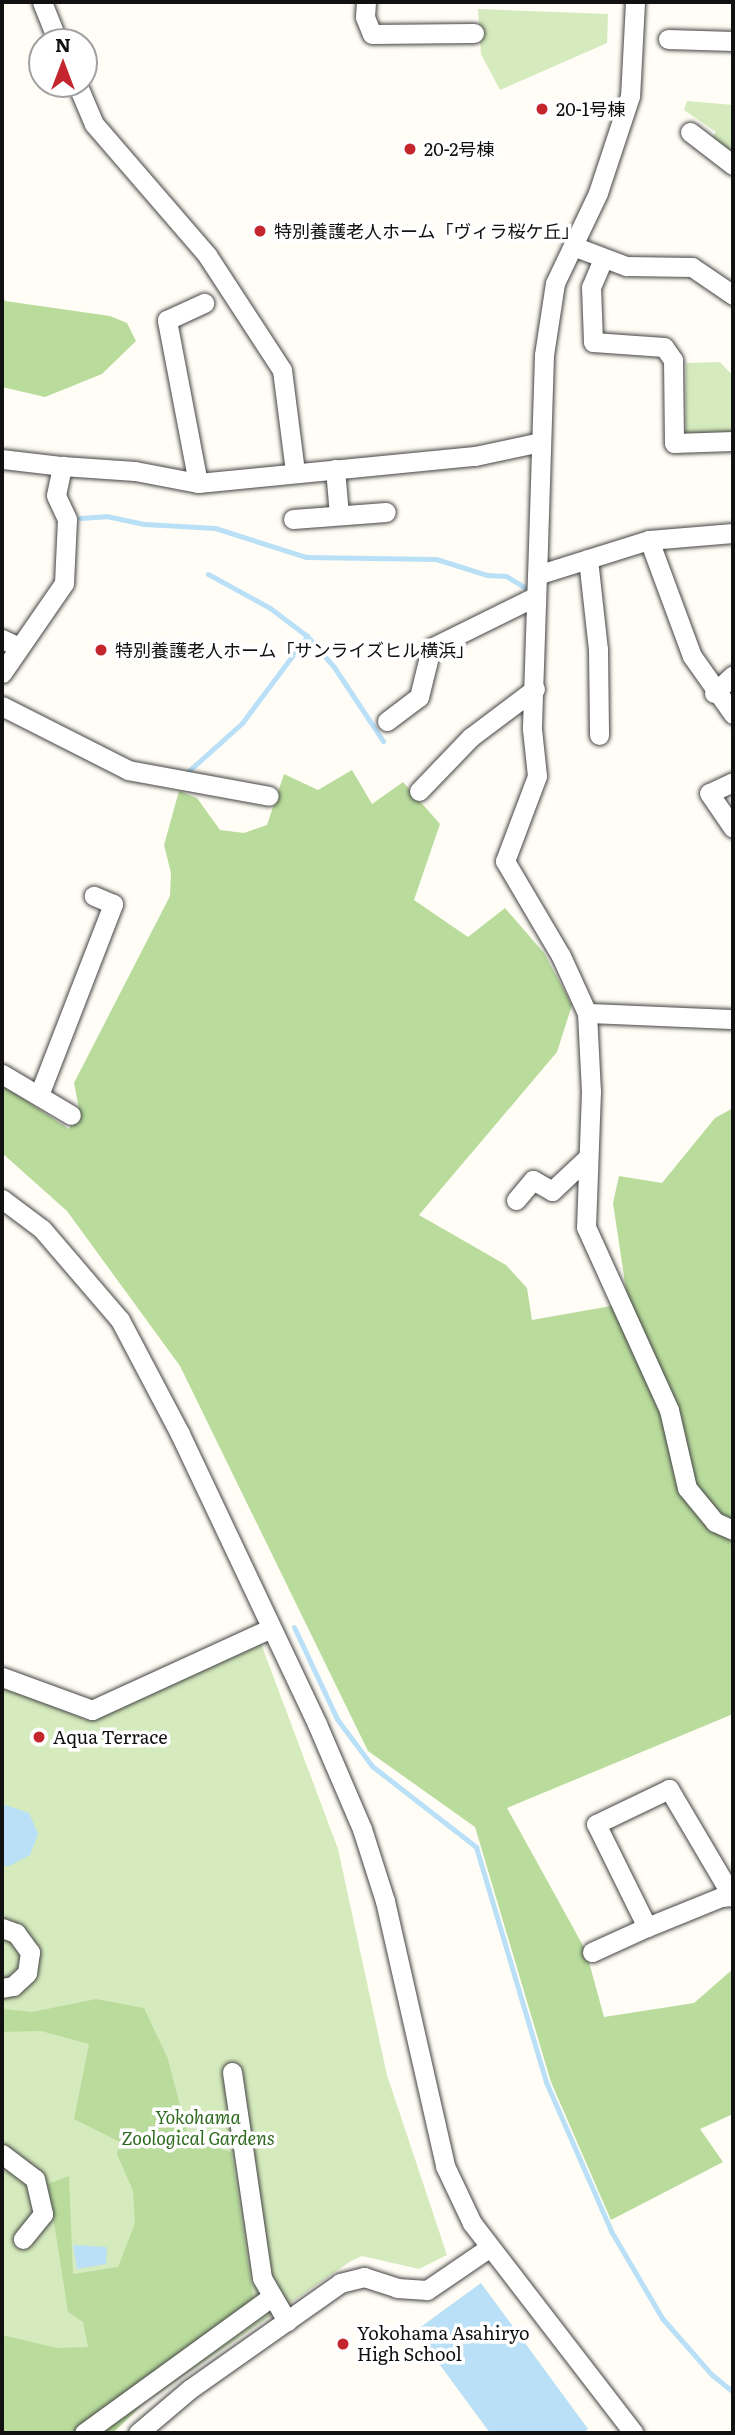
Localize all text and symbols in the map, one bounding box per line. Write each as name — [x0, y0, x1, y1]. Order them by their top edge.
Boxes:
north arrow — [28, 28, 98, 98]
text: N — [55, 30, 71, 58]
place label: 20-1号棟 — [556, 98, 625, 120]
marker: 20-1号棟 — [534, 101, 550, 117]
place label: 20-2号棟 — [424, 138, 494, 160]
marker: 20-2号棟 — [402, 141, 418, 157]
place label: 特別養護老人ホーム「ヴィラ桜ケ丘」 — [274, 220, 580, 242]
marker: 特別養護老人ホーム「ヴィラ桜ケ丘」 — [252, 223, 268, 239]
place label: 特別養護老人ホーム「サンライズヒル横浜」 — [115, 639, 475, 661]
marker: 特別養護老人ホーム「サンライズヒル横浜」 — [93, 642, 109, 658]
place label: Aqua Terrace — [53, 1726, 168, 1748]
marker: Aqua Terrace — [31, 1729, 47, 1745]
park label: Yokohama Zoological Gardens — [121, 2107, 275, 2150]
place label: Yokohama Asahiryo High School — [357, 2323, 530, 2366]
marker: Yokohama Asahiryo High School — [335, 2336, 351, 2352]

